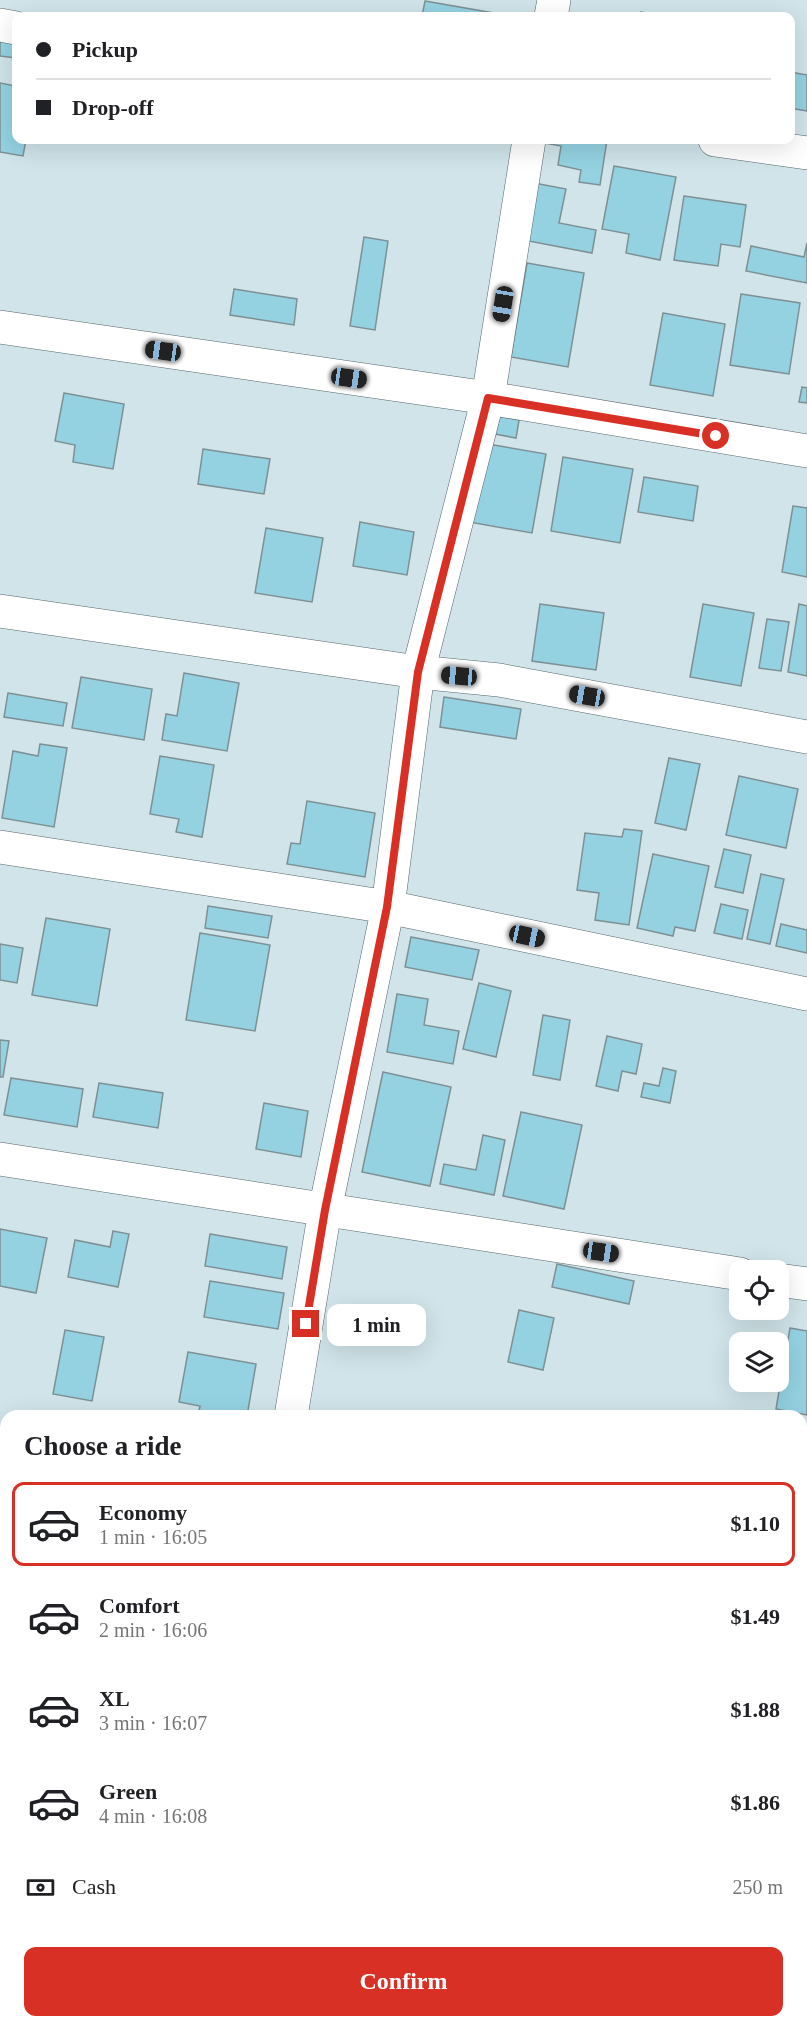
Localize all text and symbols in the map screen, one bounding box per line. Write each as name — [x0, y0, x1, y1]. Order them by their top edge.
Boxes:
text: Pickup — [72, 37, 138, 62]
text: Drop-off — [72, 95, 153, 120]
car — [491, 285, 515, 323]
car — [144, 340, 182, 362]
car — [330, 367, 368, 389]
route start — [702, 422, 729, 449]
car — [440, 665, 478, 687]
car — [568, 684, 606, 708]
car — [508, 923, 546, 949]
car — [582, 1241, 620, 1263]
map controls — [729, 1260, 789, 1392]
button: locate — [729, 1260, 789, 1320]
callout: 1 min — [327, 1303, 426, 1345]
route end — [292, 1310, 319, 1337]
text: 1 min — [352, 1314, 401, 1336]
button: layers — [729, 1332, 789, 1392]
text: Choose a ride — [24, 1431, 182, 1461]
icon: car — [27, 1497, 81, 1551]
text: Economy — [99, 1500, 187, 1525]
text: $1.10 — [731, 1511, 780, 1536]
text: 1 min · 16:05 — [99, 1526, 207, 1548]
icon: car — [27, 1590, 81, 1644]
text: Comfort — [99, 1593, 180, 1618]
text: $1.49 — [731, 1604, 780, 1629]
text: 2 min · 16:06 — [99, 1619, 207, 1641]
icon: car — [27, 1683, 81, 1737]
text: XL — [99, 1686, 130, 1711]
text: $1.88 — [731, 1697, 780, 1722]
text: 3 min · 16:07 — [99, 1712, 207, 1734]
icon: car — [27, 1776, 81, 1830]
text: Green — [99, 1779, 157, 1804]
text: $1.86 — [731, 1790, 780, 1815]
text: 4 min · 16:08 — [99, 1805, 207, 1827]
icon: cash — [24, 1871, 57, 1904]
text: Cash — [72, 1874, 116, 1899]
text: 250 m — [732, 1876, 783, 1898]
button: Confirm — [24, 1947, 783, 2016]

